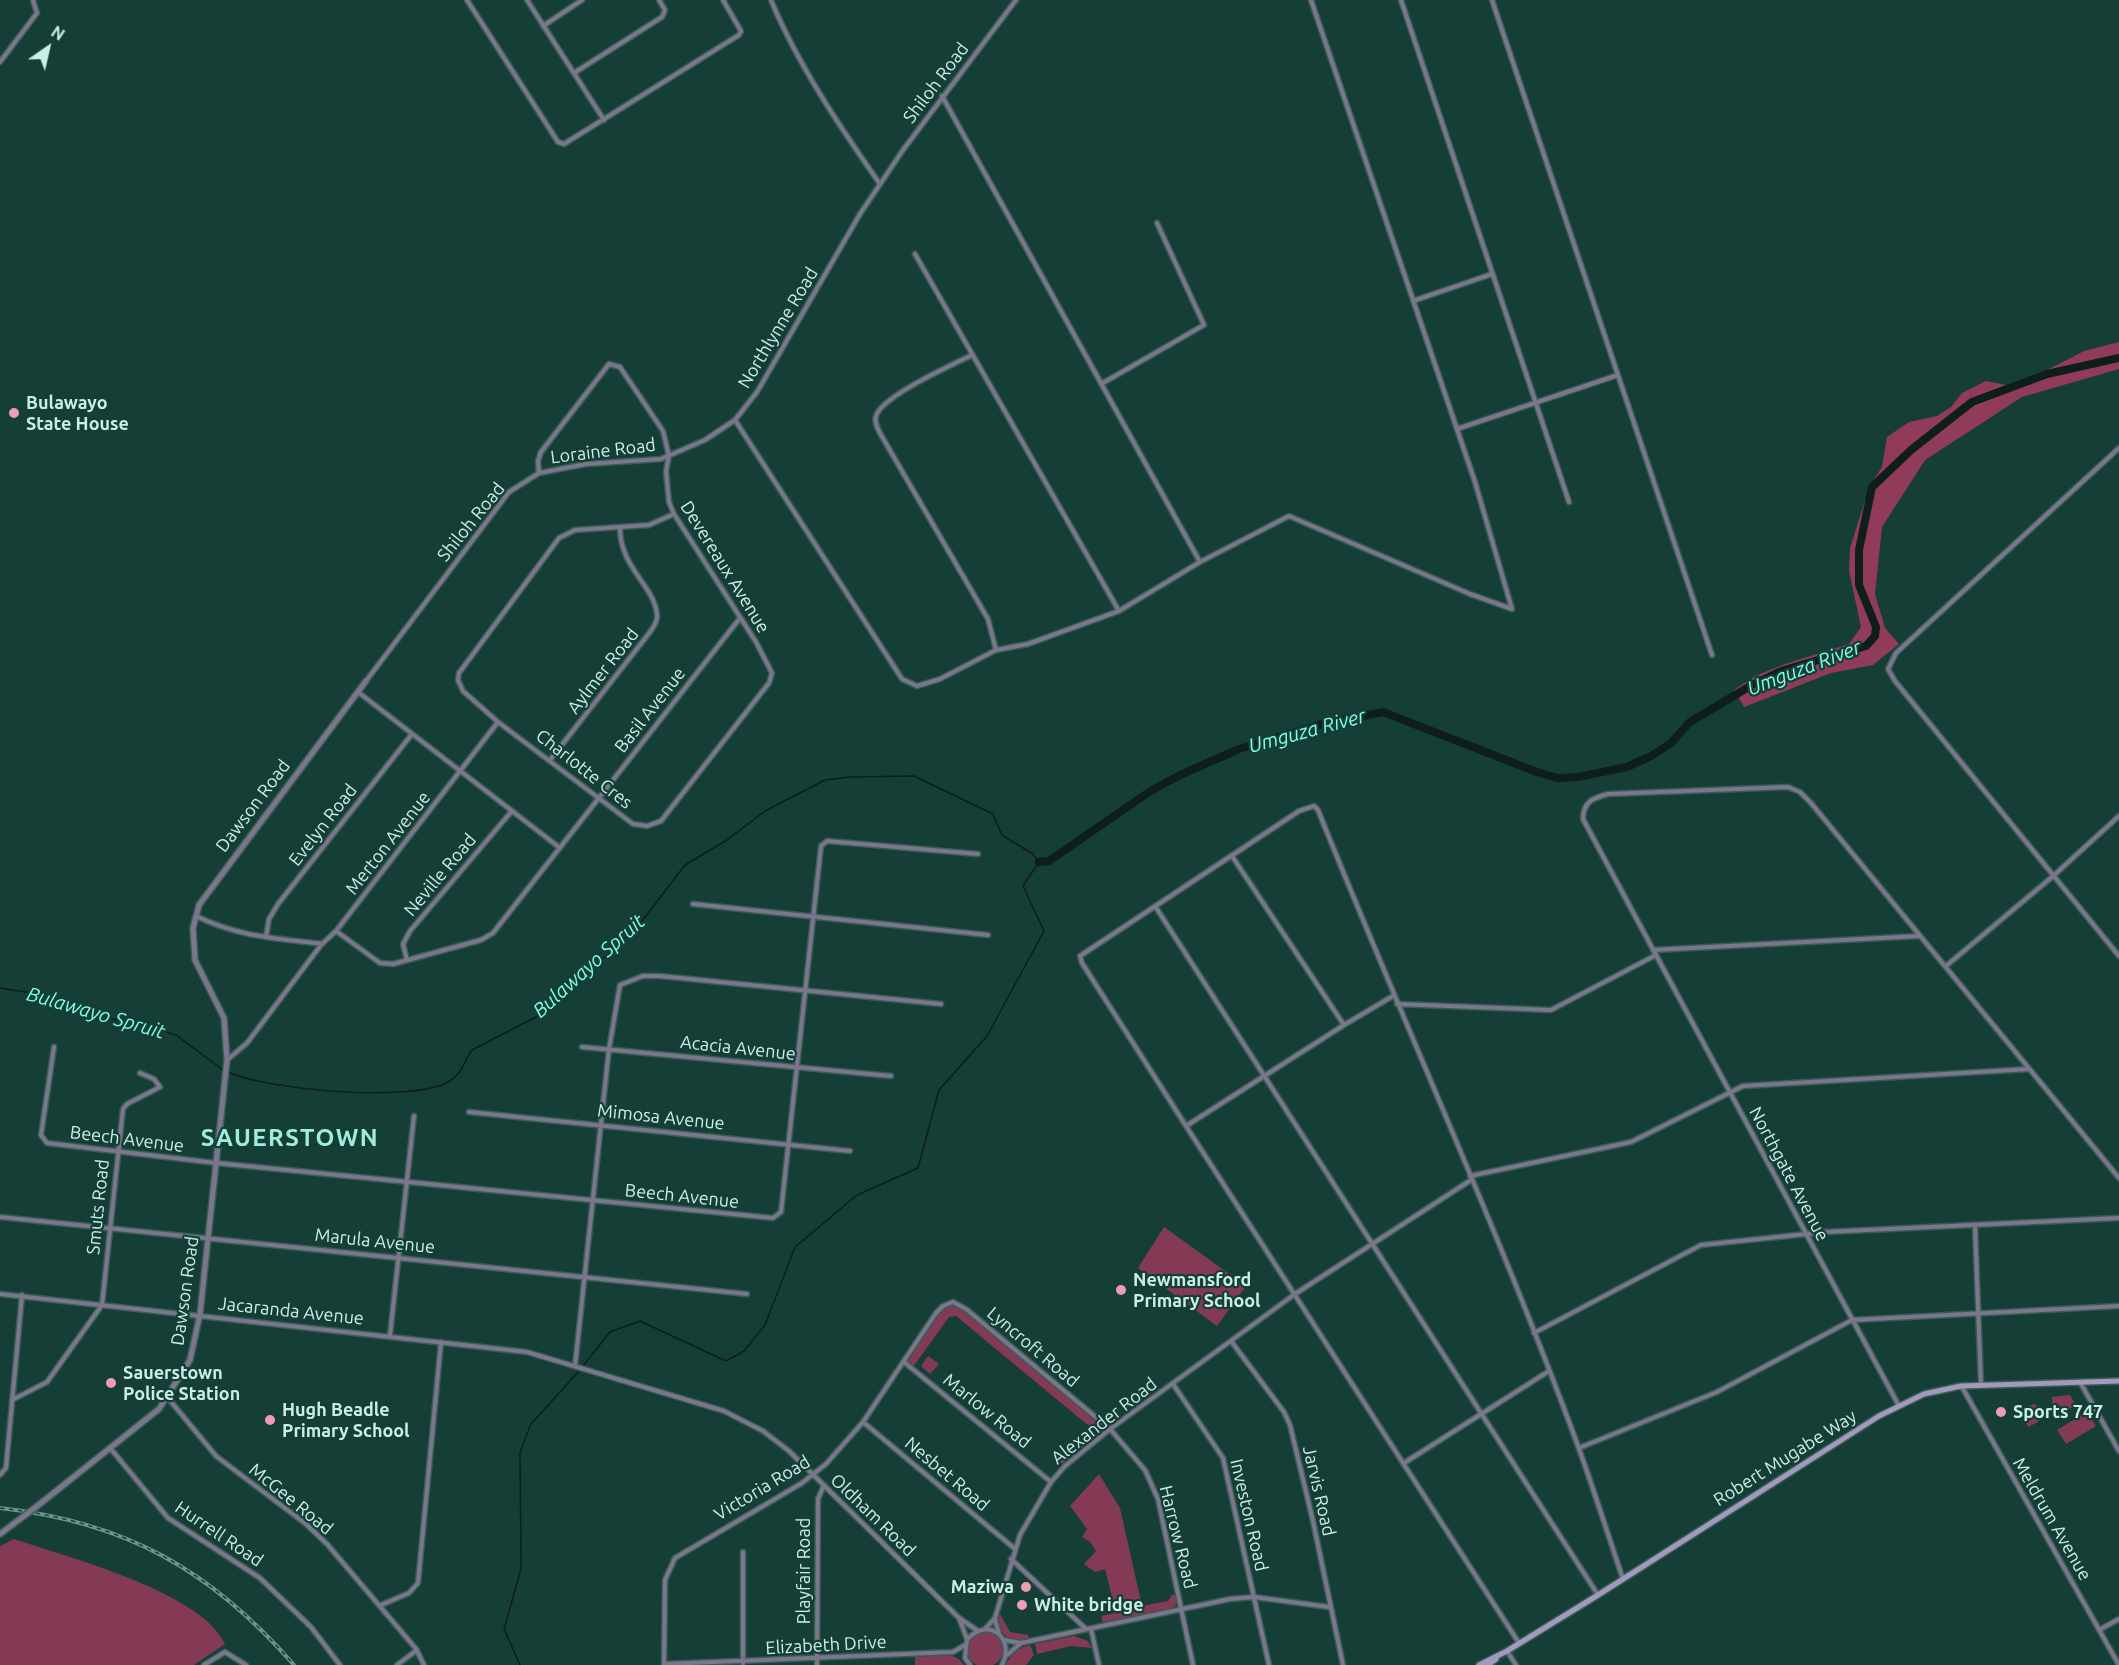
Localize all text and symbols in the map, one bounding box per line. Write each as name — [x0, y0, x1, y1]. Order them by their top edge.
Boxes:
north arrow — [18, 18, 78, 78]
text: N — [48, 22, 68, 44]
street label: Shiloh Road — [899, 38, 973, 128]
street label: Northlynne Road — [733, 264, 823, 392]
place label: Bulawayo State House — [26, 392, 129, 434]
marker: Bulawayo State House — [7, 406, 21, 420]
street label: Loraine Road — [549, 434, 657, 468]
street label: Shiloh Road — [433, 478, 509, 566]
street label: Devereaux Avenue — [676, 497, 774, 637]
street label: Aylmer Road — [563, 624, 643, 718]
water label: Umguza River — [1744, 635, 1864, 701]
street label: Basil Avenue — [610, 663, 690, 757]
water label: Umguza River — [1246, 704, 1368, 758]
street label: Charlotte Cres — [531, 725, 637, 813]
street label: Dawson Road — [211, 756, 295, 856]
street label: Evelyn Road — [284, 780, 362, 870]
street label: Merton Avenue — [341, 787, 435, 899]
street label: Neville Road — [399, 829, 481, 921]
water label: Bulawayo Spruit — [528, 909, 650, 1023]
water label: Bulawayo Spruit — [24, 982, 168, 1044]
street label: Acacia Avenue — [679, 1031, 797, 1065]
street label: Mimosa Avenue — [596, 1100, 726, 1134]
street label: Northgate Avenue — [1745, 1103, 1833, 1245]
street label: Beech Avenue — [69, 1121, 185, 1157]
district label: SAUERSTOWN — [201, 1124, 379, 1152]
street label: Smuts Road — [82, 1158, 114, 1256]
street label: Beech Avenue — [624, 1179, 740, 1213]
street label: Marula Avenue — [314, 1224, 436, 1258]
street label: Dawson Road — [167, 1235, 203, 1347]
place label: Newmansford Primary School — [1133, 1269, 1261, 1312]
marker: Newmansford Primary School — [1114, 1283, 1128, 1297]
street label: Jacaranda Avenue — [217, 1293, 365, 1329]
street label: Lyncroft Road — [983, 1302, 1083, 1392]
place label: Sauerstown Police Station — [123, 1362, 240, 1404]
street label: Marlow Road — [939, 1369, 1035, 1453]
street label: Alexander Road — [1047, 1373, 1161, 1469]
marker: Sauerstown Police Station — [104, 1376, 118, 1390]
place label: Hugh Beadle Primary School — [282, 1399, 410, 1442]
place label: Sports 747 — [2013, 1401, 2103, 1423]
street label: Robert Mugabe Way — [1710, 1405, 1860, 1511]
marker: Sports 747 — [1994, 1405, 2008, 1419]
marker: Hugh Beadle Primary School — [263, 1413, 277, 1427]
street label: Nesbet Road — [900, 1432, 994, 1516]
street label: Jarvis Road — [1298, 1444, 1340, 1538]
street label: Victoria Road — [710, 1451, 814, 1525]
street label: Meldrum Avenue — [2008, 1454, 2096, 1584]
street label: Investon Road — [1226, 1457, 1272, 1573]
street label: McGee Road — [245, 1459, 337, 1539]
street label: Oldham Road — [826, 1469, 920, 1561]
street label: Harrow Road — [1155, 1483, 1201, 1591]
street label: Hurrell Road — [171, 1497, 267, 1571]
street label: Playfair Road — [793, 1518, 815, 1624]
place label: Maziwa — [951, 1576, 1014, 1598]
marker: Maziwa — [1019, 1580, 1033, 1594]
place label: White bridge — [1034, 1594, 1144, 1616]
marker: White bridge — [1015, 1598, 1029, 1612]
street label: Elizabeth Drive — [765, 1631, 887, 1659]

